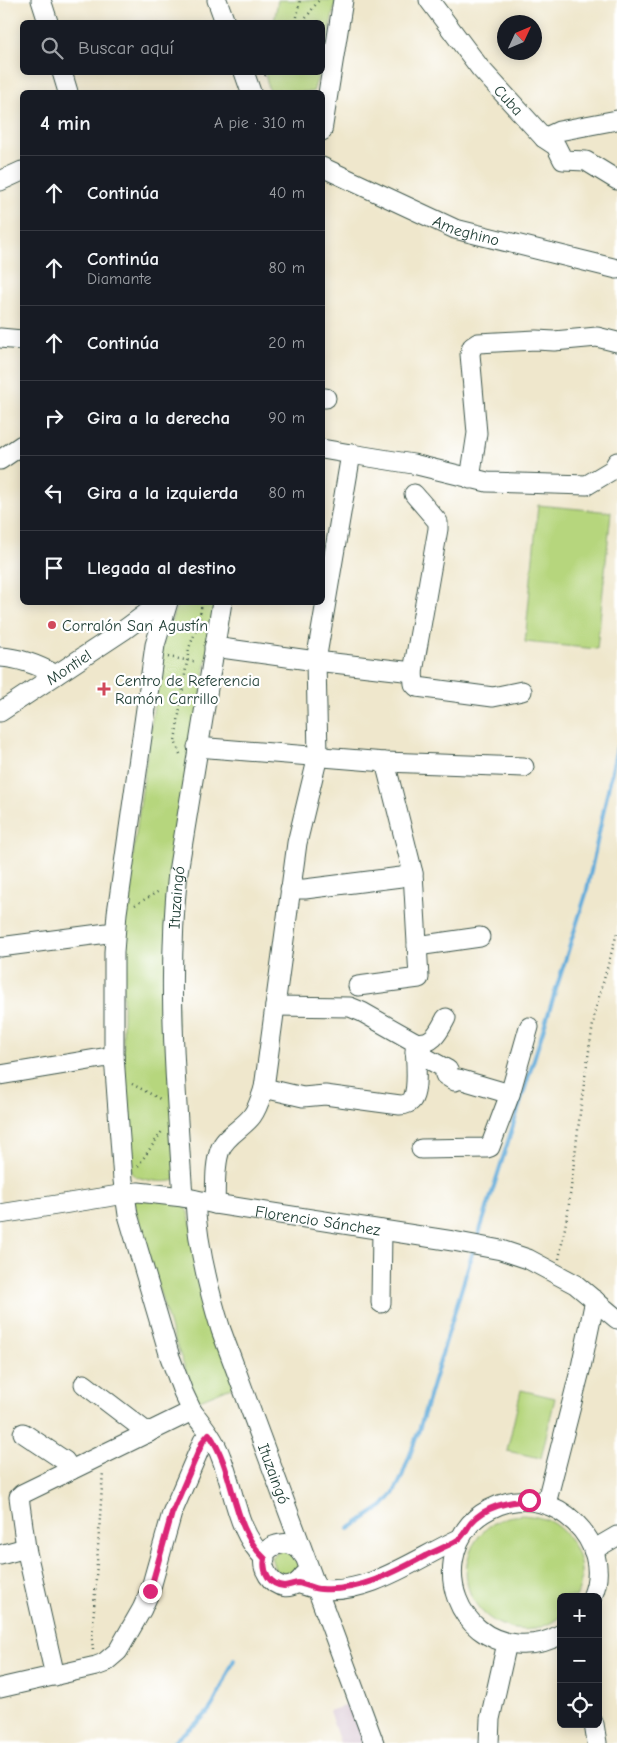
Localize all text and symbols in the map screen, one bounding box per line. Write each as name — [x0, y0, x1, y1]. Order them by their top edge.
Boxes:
north arrow — [497, 15, 542, 60]
search box — [20, 20, 325, 75]
icon: search — [38, 34, 66, 62]
text: Buscar aquí — [78, 37, 174, 59]
street label: Cuba — [490, 81, 527, 119]
text: 4 min — [40, 111, 91, 135]
text: A pie · 310 m — [214, 114, 305, 132]
icon: ahead — [40, 179, 68, 207]
text: Continúa — [87, 182, 159, 204]
text: 40 m — [269, 184, 305, 202]
street label: Ameghino — [430, 212, 501, 250]
text: Continúa — [87, 248, 159, 270]
icon: ahead — [40, 254, 68, 282]
text: 80 m — [268, 259, 305, 277]
text: Diamante — [87, 270, 151, 288]
icon: ahead — [40, 329, 68, 357]
text: Continúa — [87, 332, 159, 354]
text: 20 m — [268, 334, 305, 352]
icon: right — [40, 404, 68, 432]
text: Gira a la derecha — [87, 407, 230, 429]
text: 90 m — [268, 409, 305, 427]
icon: left — [40, 479, 68, 507]
text: Gira a la izquierda — [87, 482, 238, 504]
text: 80 m — [268, 484, 305, 502]
icon: arrive — [40, 554, 68, 582]
text: Llegada al destino — [87, 557, 236, 579]
place label: Corralón San Agustín — [62, 617, 208, 635]
marker: Corralón San Agustín — [46, 619, 58, 631]
street label: Montiel — [43, 646, 95, 689]
place label: Centro de Referencia Ramón Carrillo — [115, 672, 260, 708]
marker: Centro de Referencia Ramón Carrillo — [97, 682, 111, 696]
street label: Ituzaingó — [166, 865, 189, 930]
street label: Florencio Sánchez — [254, 1202, 382, 1240]
street label: Ituzaingó — [254, 1441, 293, 1507]
route start — [518, 1489, 541, 1512]
route end — [139, 1580, 162, 1603]
map controls — [557, 1593, 602, 1728]
button: + — [557, 1593, 602, 1638]
button: − — [557, 1638, 602, 1683]
button: locate — [557, 1683, 602, 1728]

